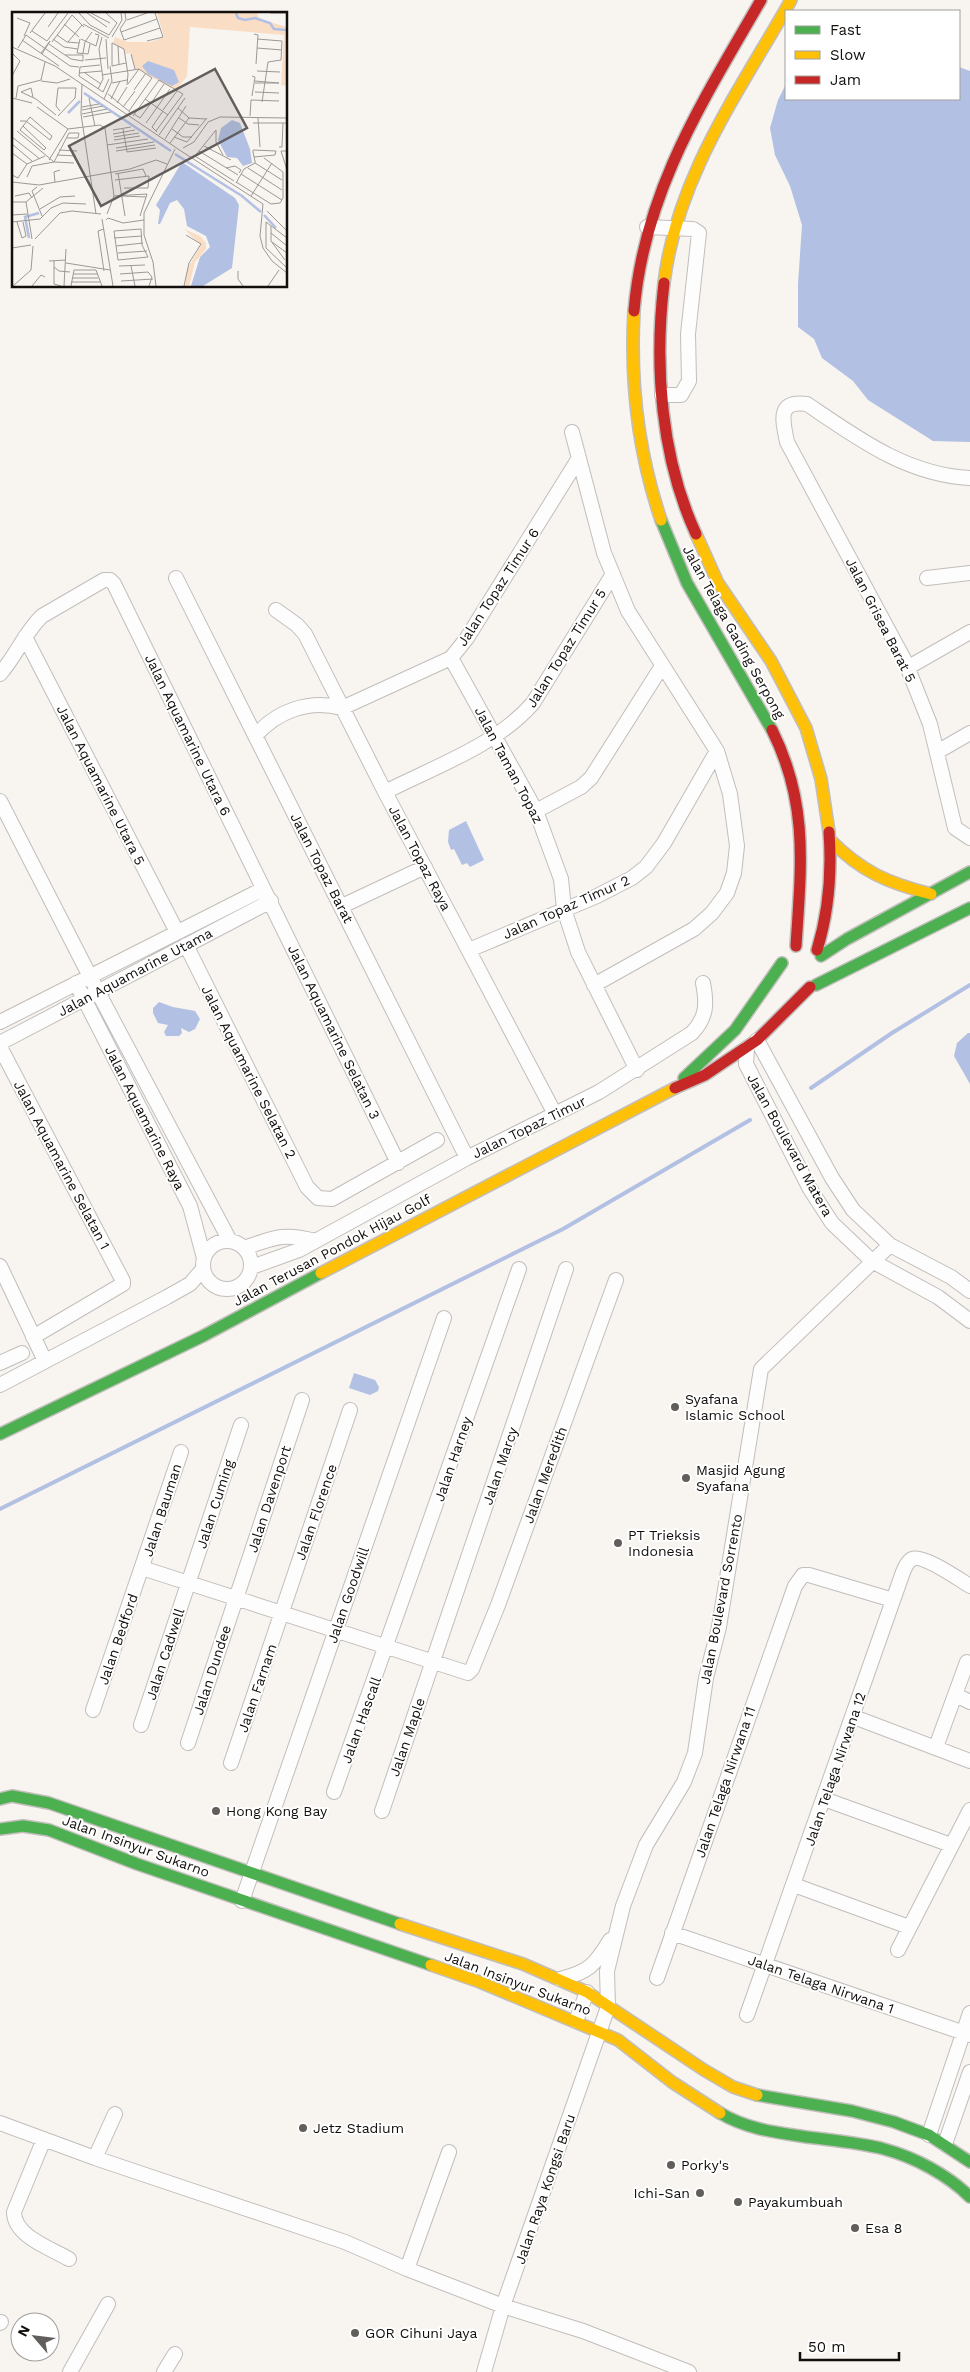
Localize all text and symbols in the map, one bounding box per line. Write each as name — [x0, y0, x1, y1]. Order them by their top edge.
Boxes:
legend — [785, 10, 960, 100]
inset map — [12, 12, 288, 288]
text: Fast — [830, 21, 862, 39]
text: Slow — [830, 46, 866, 64]
text: Jam — [830, 71, 861, 89]
street label: Jalan Topaz Timur 6 — [454, 525, 542, 649]
street label: Jalan Telaga Gading Serpong — [680, 543, 789, 722]
street label: Jalan Grisea Barat 5 — [843, 555, 919, 685]
street label: Jalan Topaz Timur 5 — [523, 586, 609, 710]
street label: Jalan Aquamarine Utara 6 — [142, 652, 234, 818]
street label: Jalan Aquamarine Utara 5 — [54, 702, 148, 868]
street label: Jalan Taman Topaz — [472, 704, 546, 826]
street label: Jalan Topaz Raya — [385, 803, 455, 913]
street label: Jalan Topaz Barat — [287, 810, 357, 926]
street label: Jalan Topaz Timur 2 — [500, 872, 632, 942]
street label: Jalan Aquamarine Utama — [55, 924, 215, 1020]
street label: Jalan Aquamarine Selatan 3 — [285, 942, 383, 1122]
street label: Jalan Aquamarine Selatan 2 — [198, 983, 300, 1161]
street label: Jalan Aquamarine Raya — [102, 1043, 188, 1193]
street label: Jalan Boulevard Matera — [744, 1071, 836, 1219]
street label: Jalan Aquamarine Selatan 1 — [11, 1078, 113, 1252]
street label: Jalan Topaz Timur — [470, 1092, 589, 1161]
street label: Jalan Terusan Pondok Hijau Golf — [230, 1191, 434, 1309]
place label: Syafana Islamic School — [685, 1391, 786, 1423]
marker: Syafana Islamic School — [669, 1401, 681, 1413]
street label: Jalan Harney — [431, 1414, 475, 1504]
street label: Jalan Marcy — [479, 1424, 521, 1507]
street label: Jalan Meredith — [520, 1424, 570, 1526]
street label: Jalan Davenport — [244, 1443, 294, 1554]
street label: Jalan Cuming — [193, 1457, 237, 1551]
street label: Jalan Bauman — [139, 1461, 185, 1559]
street label: Jalan Florence — [292, 1462, 340, 1562]
place label: Masjid Agung Syafana — [696, 1462, 786, 1494]
marker: Masjid Agung Syafana — [680, 1472, 692, 1484]
street label: Jalan Boulevard Sorrento — [697, 1512, 745, 1686]
place label: PT Trieksis Indonesia — [628, 1527, 700, 1559]
marker: PT Trieksis Indonesia — [612, 1537, 624, 1549]
street label: Jalan Goodwill — [324, 1544, 372, 1645]
street label: Jalan Bedford — [95, 1591, 141, 1687]
street label: Jalan Cadwell — [143, 1605, 188, 1702]
street label: Jalan Dundee — [190, 1623, 234, 1717]
street label: Jalan Farnam — [234, 1642, 280, 1734]
street label: Jalan Hascall — [338, 1674, 384, 1766]
street label: Jalan Telaga Nirwana 12 — [801, 1690, 869, 1848]
street label: Jalan Maple — [386, 1696, 428, 1778]
street label: Jalan Telaga Nirwana 11 — [692, 1704, 758, 1860]
place label: Hong Kong Bay — [226, 1803, 328, 1819]
marker: Hong Kong Bay — [210, 1805, 222, 1817]
street label: Jalan Insinyur Sukarno — [60, 1812, 212, 1880]
street label: Jalan Insinyur Sukarno — [442, 1948, 594, 2018]
street label: Jalan Telaga Nirwana 1 — [746, 1951, 896, 2017]
street label: Jalan Raya Kongsi Baru — [512, 2112, 578, 2266]
place label: Jetz Stadium — [313, 2120, 404, 2136]
marker: Jetz Stadium — [297, 2122, 309, 2134]
place label: Porky's — [681, 2157, 729, 2173]
marker: Porky's — [665, 2159, 677, 2171]
place label: Ichi-San — [634, 2185, 690, 2201]
marker: Ichi-San — [694, 2187, 706, 2199]
place label: Payakumbuah — [748, 2194, 843, 2210]
marker: Payakumbuah — [732, 2196, 744, 2208]
place label: Esa 8 — [865, 2220, 902, 2236]
marker: Esa 8 — [849, 2222, 861, 2234]
north arrow — [10, 2312, 60, 2362]
text: N — [14, 2323, 33, 2339]
place label: GOR Cihuni Jaya — [365, 2325, 477, 2341]
marker: GOR Cihuni Jaya — [349, 2327, 361, 2339]
scale bar — [800, 2330, 899, 2362]
text: 50 m — [808, 2338, 845, 2356]

